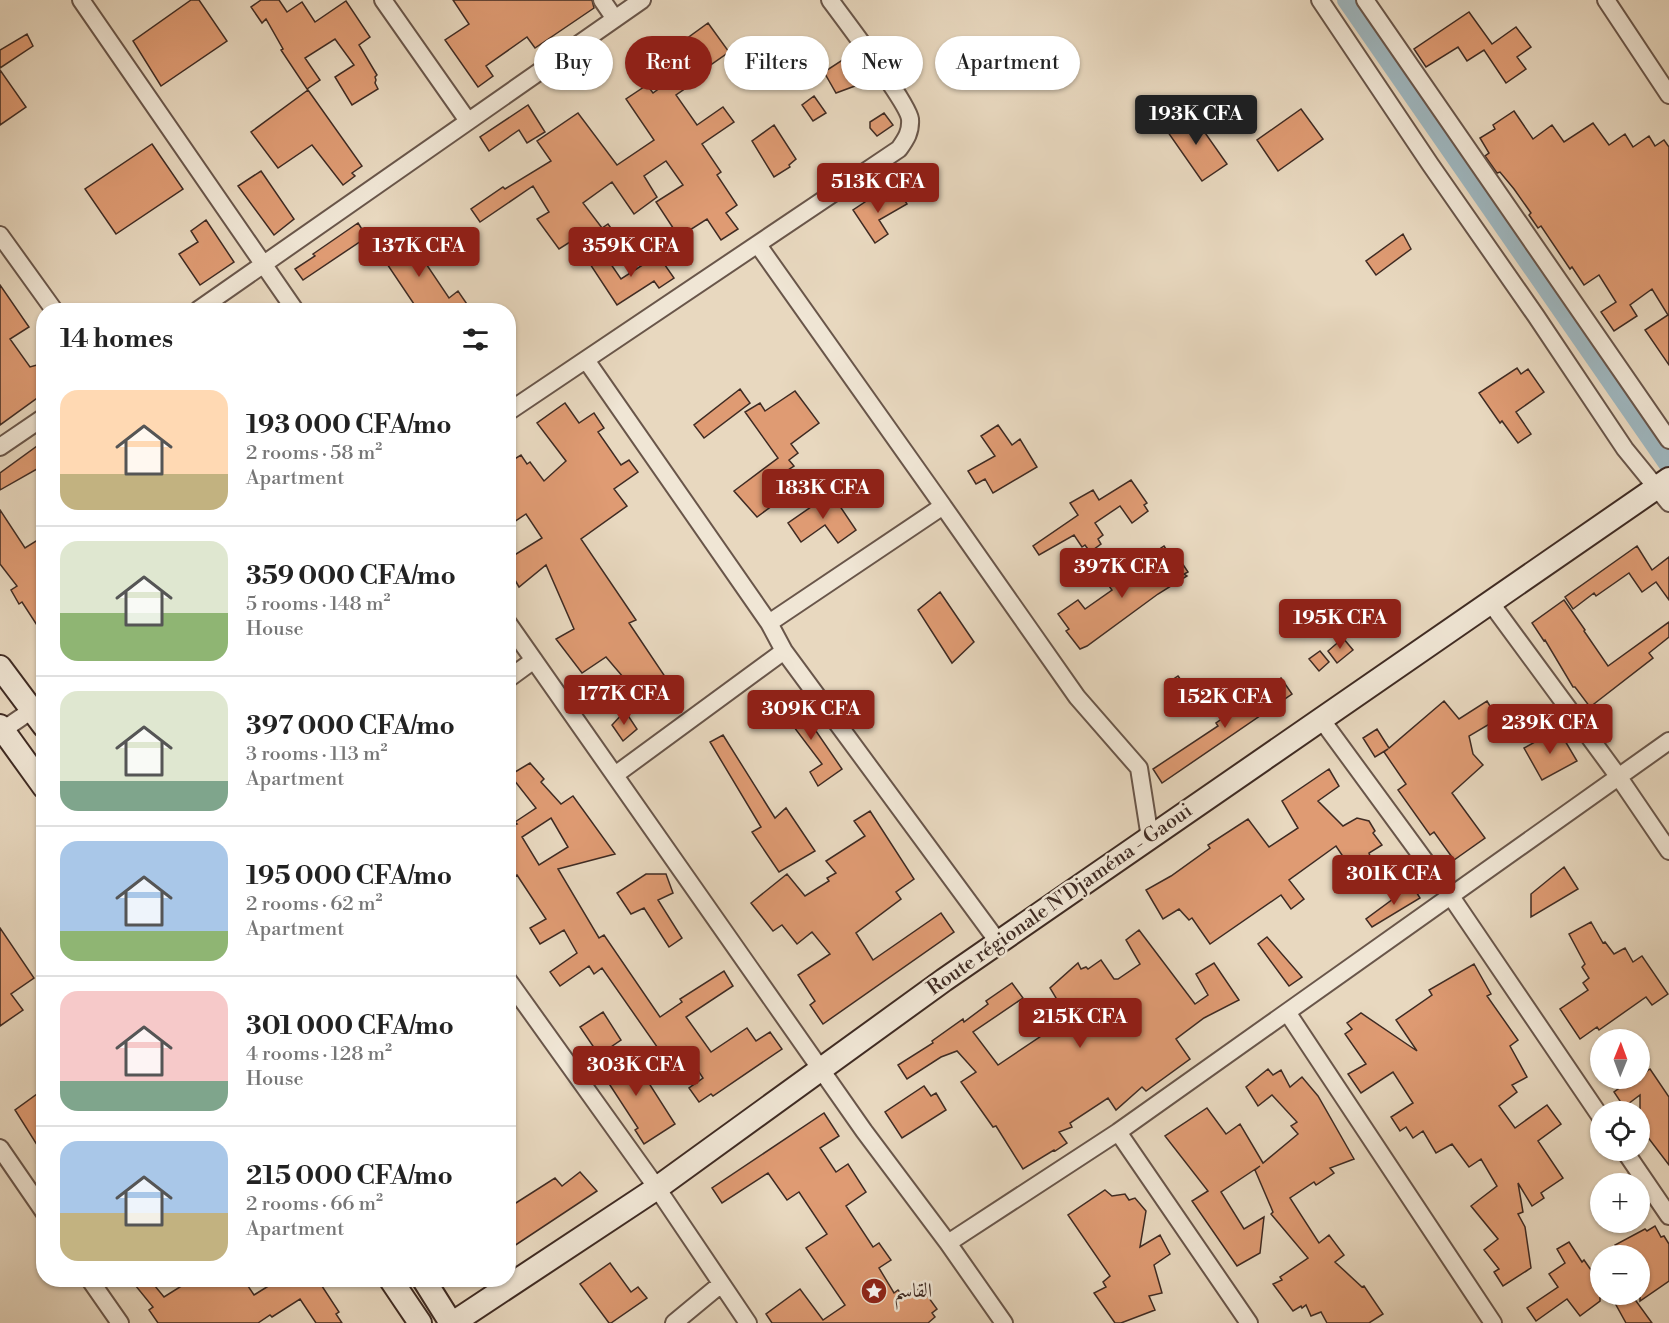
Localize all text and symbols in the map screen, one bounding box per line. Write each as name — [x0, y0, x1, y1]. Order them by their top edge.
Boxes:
chip: Buy — [534, 36, 613, 90]
chip: Rent — [625, 36, 712, 90]
chip: Filters — [724, 36, 829, 90]
chip: New — [841, 36, 923, 90]
chip: Apartment — [935, 36, 1080, 90]
pin: 193K CFA — [1134, 95, 1258, 146]
text: 193K CFA — [1149, 102, 1243, 127]
pin: 513K CFA — [816, 163, 940, 214]
text: 513K CFA — [831, 170, 925, 195]
pin: 137K CFA — [357, 227, 481, 278]
pin: 359K CFA — [569, 227, 693, 278]
text: 137K CFA — [373, 234, 465, 259]
text: 359K CFA — [583, 234, 679, 259]
text: 14 homes — [60, 323, 173, 355]
icon: filters — [459, 323, 492, 356]
text: 193 000 CFA/mo — [246, 409, 452, 441]
icon: home — [108, 414, 180, 486]
text: 2 rooms · 58 m² — [246, 441, 382, 466]
text: Apartment — [246, 466, 344, 491]
pin: 183K CFA — [761, 469, 885, 520]
text: 183K CFA — [776, 476, 870, 501]
pin: 397K CFA — [1060, 548, 1184, 599]
text: 397K CFA — [1074, 555, 1170, 580]
text: 359 000 CFA/mo — [246, 560, 456, 592]
icon: home — [108, 565, 180, 637]
text: 5 rooms · 148 m² — [246, 592, 390, 617]
pin: 195K CFA — [1278, 599, 1402, 650]
text: 195K CFA — [1293, 606, 1387, 631]
text: House — [246, 617, 304, 642]
pin: 177K CFA — [562, 675, 686, 726]
pin: 152K CFA — [1163, 678, 1287, 729]
text: 177K CFA — [578, 682, 670, 707]
text: 152K CFA — [1178, 685, 1272, 710]
pin: 309K CFA — [749, 690, 873, 741]
text: 309K CFA — [761, 697, 861, 722]
pin: 239K CFA — [1488, 704, 1612, 755]
text: 397 000 CFA/mo — [246, 710, 455, 742]
text: 239K CFA — [1501, 711, 1599, 736]
icon: home — [108, 715, 180, 787]
text: 3 rooms · 113 m² — [246, 742, 387, 767]
text: Apartment — [246, 767, 344, 792]
street label: Route régionale N'Djaména - Gaoui — [923, 798, 1198, 1001]
pin: 301K CFA — [1332, 855, 1456, 906]
text: 195 000 CFA/mo — [246, 860, 452, 892]
text: 301K CFA — [1346, 862, 1442, 887]
icon: home — [108, 865, 180, 937]
text: 2 rooms · 62 m² — [246, 892, 382, 917]
text: Apartment — [246, 917, 344, 942]
pin: 215K CFA — [1018, 998, 1142, 1049]
text: 215K CFA — [1033, 1005, 1127, 1030]
text: 301 000 CFA/mo — [246, 1010, 454, 1042]
icon: home — [108, 1015, 180, 1087]
north arrow — [1590, 1029, 1650, 1089]
map controls — [1590, 1029, 1650, 1305]
text: 4 rooms · 128 m² — [246, 1042, 392, 1067]
pin: 303K CFA — [574, 1046, 698, 1097]
text: 303K CFA — [587, 1053, 685, 1078]
text: House — [246, 1067, 304, 1092]
button: locate — [1590, 1101, 1650, 1161]
text: 215 000 CFA/mo — [246, 1160, 453, 1192]
icon: home — [108, 1165, 180, 1237]
button: + — [1590, 1173, 1650, 1233]
text: 2 rooms · 66 m² — [246, 1192, 383, 1217]
text: Apartment — [246, 1217, 344, 1242]
button: − — [1590, 1245, 1650, 1305]
place icon: القاسم — [859, 1276, 889, 1306]
place label: القاسم — [894, 1279, 932, 1310]

